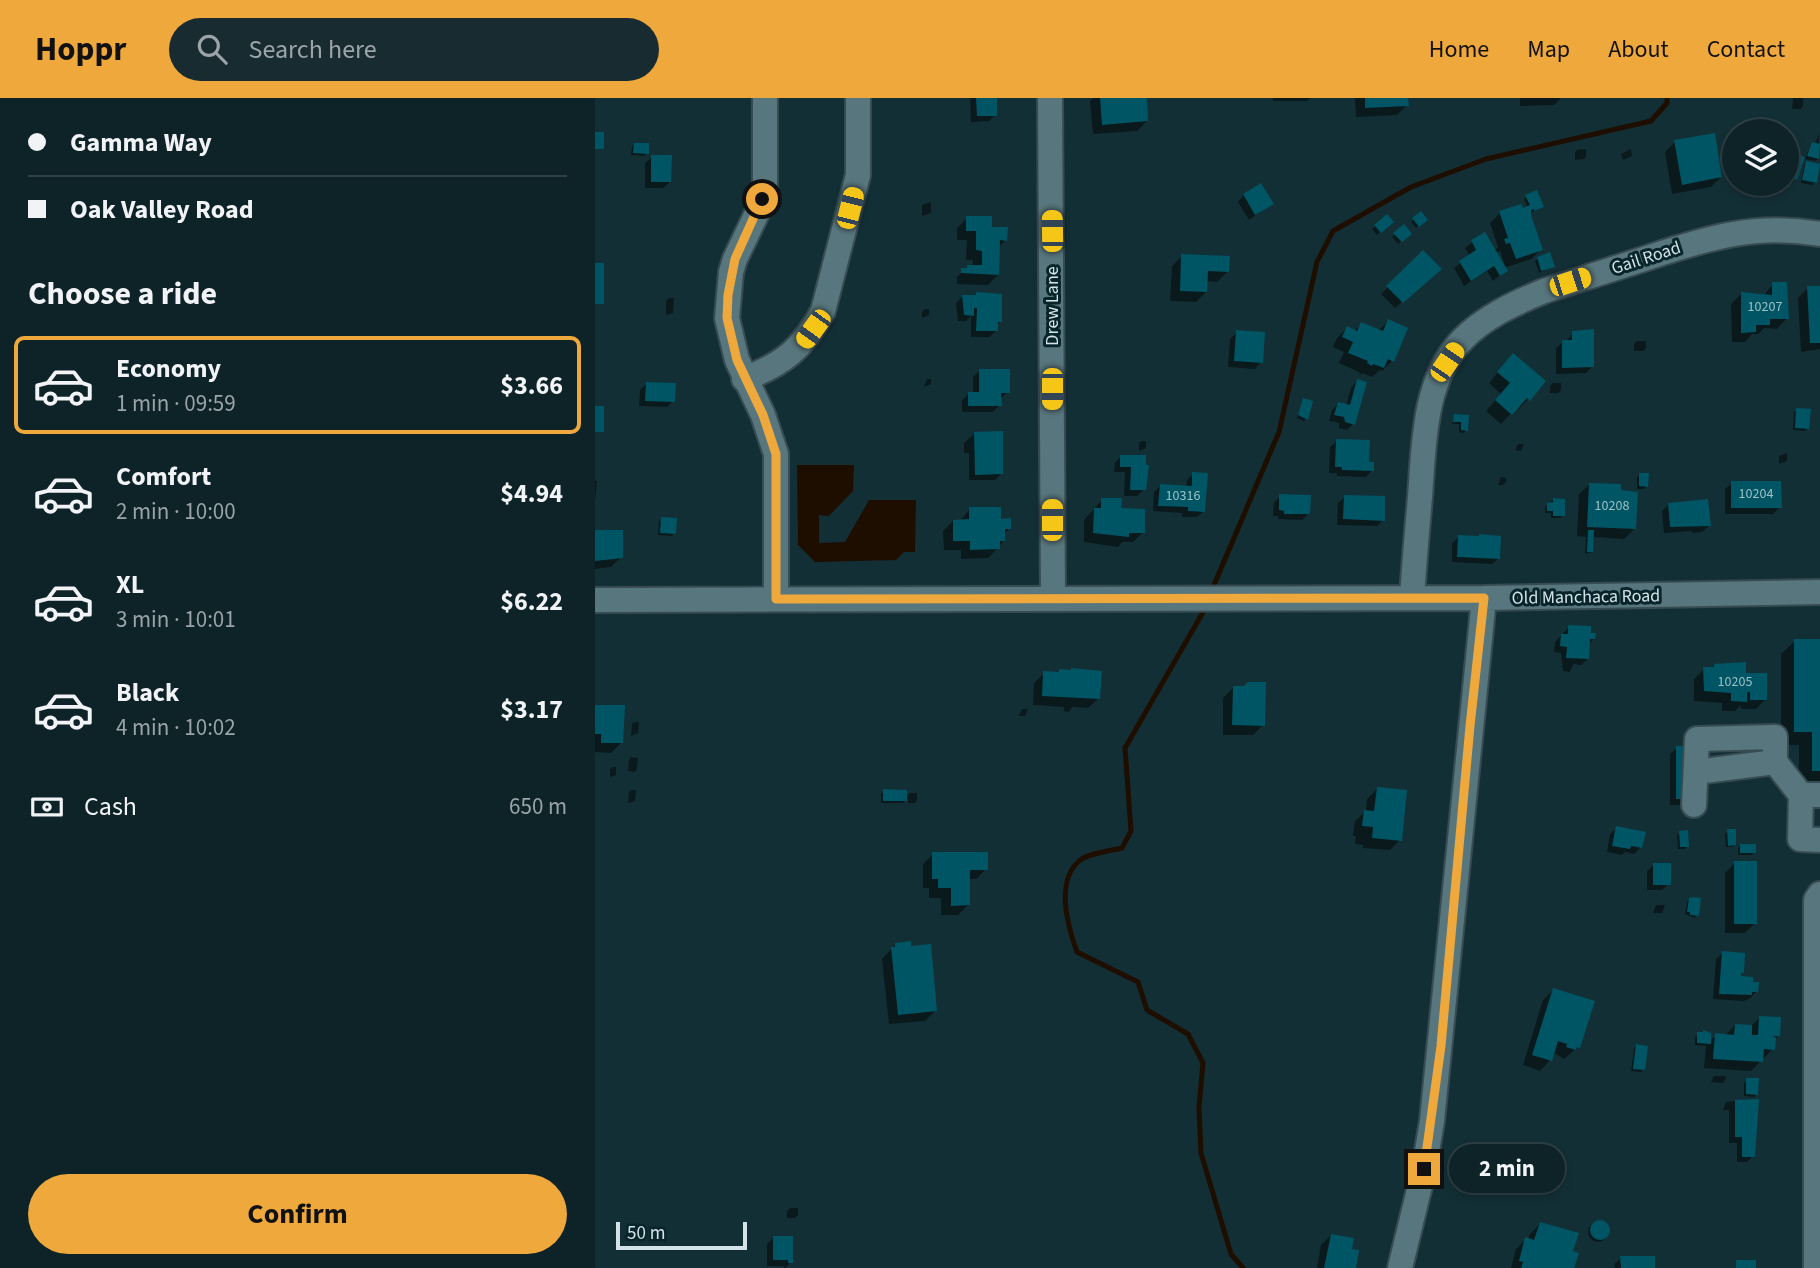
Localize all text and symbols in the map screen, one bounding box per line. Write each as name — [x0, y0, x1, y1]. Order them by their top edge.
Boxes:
search box — [169, 18, 659, 81]
text: Hoppr — [35, 26, 127, 73]
icon: search — [193, 30, 231, 68]
text: Search here — [249, 31, 377, 68]
text: Home — [1429, 32, 1489, 67]
text: Map — [1527, 32, 1570, 67]
text: About — [1608, 32, 1669, 67]
text: Contact — [1707, 32, 1785, 67]
map controls — [1722, 119, 1799, 196]
button: layers — [1722, 119, 1799, 196]
text: Gamma Way — [70, 124, 212, 161]
route start — [746, 183, 778, 215]
car — [835, 185, 866, 231]
text: Oak Valley Road — [70, 191, 254, 228]
car — [1042, 210, 1063, 252]
street label: Gail Road — [1608, 235, 1684, 281]
street label: Drew Lane — [1040, 266, 1065, 346]
car — [1547, 266, 1594, 298]
text: Choose a ride — [28, 271, 217, 317]
house number: 10207 — [1748, 297, 1782, 317]
car — [793, 306, 834, 352]
car — [1427, 339, 1468, 385]
text: Economy — [116, 350, 221, 387]
icon: car — [32, 354, 95, 417]
text: $3.66 — [500, 367, 563, 404]
car — [1042, 368, 1063, 410]
text: 1 min · 09:59 — [116, 387, 236, 420]
text: Comfort — [116, 458, 211, 495]
icon: car — [32, 462, 95, 525]
text: $4.94 — [500, 475, 563, 512]
house number: 10204 — [1739, 484, 1773, 504]
house number: 10316 — [1166, 486, 1200, 506]
text: 2 min · 10:00 — [116, 495, 236, 528]
house number: 10208 — [1595, 496, 1629, 516]
car — [1042, 499, 1063, 541]
text: XL — [116, 566, 144, 603]
icon: car — [32, 570, 95, 633]
text: $6.22 — [500, 583, 563, 620]
street label: Old Manchaca Road — [1512, 583, 1660, 611]
text: 3 min · 10:01 — [116, 603, 236, 636]
house number: 10205 — [1718, 672, 1752, 692]
text: Black — [116, 674, 179, 711]
icon: car — [32, 678, 95, 741]
text: $3.17 — [500, 691, 563, 728]
text: 4 min · 10:02 — [116, 711, 236, 744]
icon: cash — [28, 788, 66, 826]
text: Cash — [84, 788, 137, 825]
text: 650 m — [509, 790, 567, 823]
callout: 2 min — [1449, 1144, 1564, 1194]
text: 2 min — [1479, 1152, 1535, 1185]
route end — [1408, 1153, 1440, 1185]
button: Confirm — [28, 1174, 567, 1254]
scale bar — [616, 1219, 747, 1251]
text: 50 m — [627, 1220, 665, 1247]

